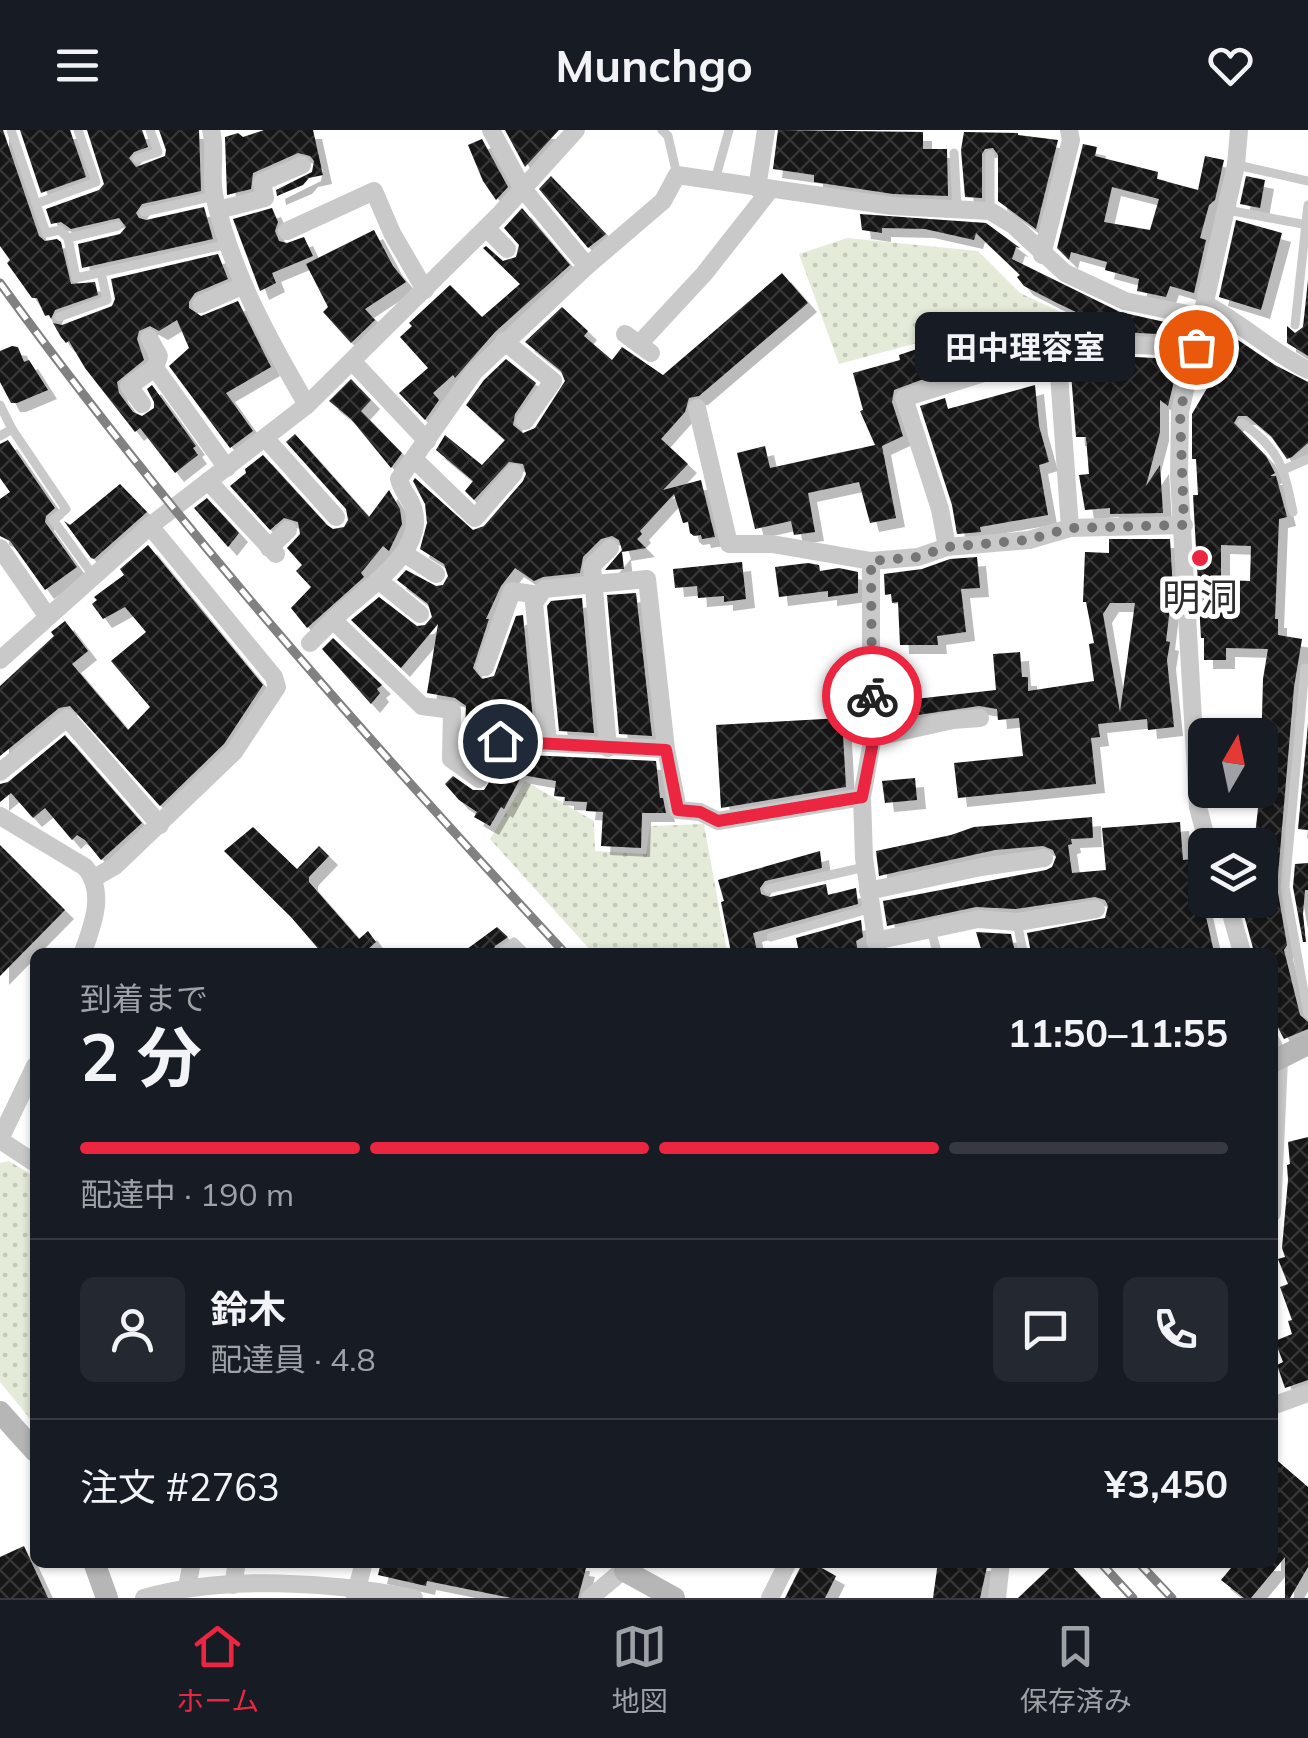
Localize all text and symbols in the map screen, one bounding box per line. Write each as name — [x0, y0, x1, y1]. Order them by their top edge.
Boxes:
text: Munchgo — [555, 37, 753, 93]
icon: menu — [50, 38, 105, 93]
icon: heart — [1203, 38, 1258, 93]
pin — [1154, 305, 1239, 390]
callout: 田中理容室 — [916, 312, 1136, 382]
icon: bag — [1169, 320, 1224, 375]
text: 田中理容室 — [945, 327, 1105, 367]
marker: 明洞 — [1189, 547, 1211, 569]
place label: 明洞 — [1162, 573, 1238, 621]
courier — [822, 646, 922, 746]
icon: bike — [845, 669, 900, 724]
pin — [458, 699, 543, 784]
icon: home — [473, 714, 528, 769]
north arrow — [1188, 718, 1278, 808]
map controls — [1188, 718, 1278, 918]
button: layers — [1188, 828, 1278, 918]
text: 到着まで — [80, 978, 208, 1018]
text: 11:50–11:55 — [1008, 1009, 1228, 1057]
text: 2 分 — [80, 1016, 202, 1097]
text: 配達中 · 190 m — [80, 1174, 294, 1214]
button: person — [80, 1277, 185, 1382]
button: chat — [993, 1277, 1098, 1382]
button: phone — [1123, 1277, 1228, 1382]
text: 鈴木 — [210, 1285, 286, 1333]
text: 配達員 · 4.8 — [210, 1339, 376, 1379]
text: ¥3,450 — [1105, 1460, 1228, 1508]
text: 注文 #2763 — [80, 1463, 280, 1511]
tab: ホーム — [176, 1619, 259, 1719]
tab: 地図 — [612, 1619, 668, 1719]
tab: 保存済み — [1020, 1619, 1132, 1719]

